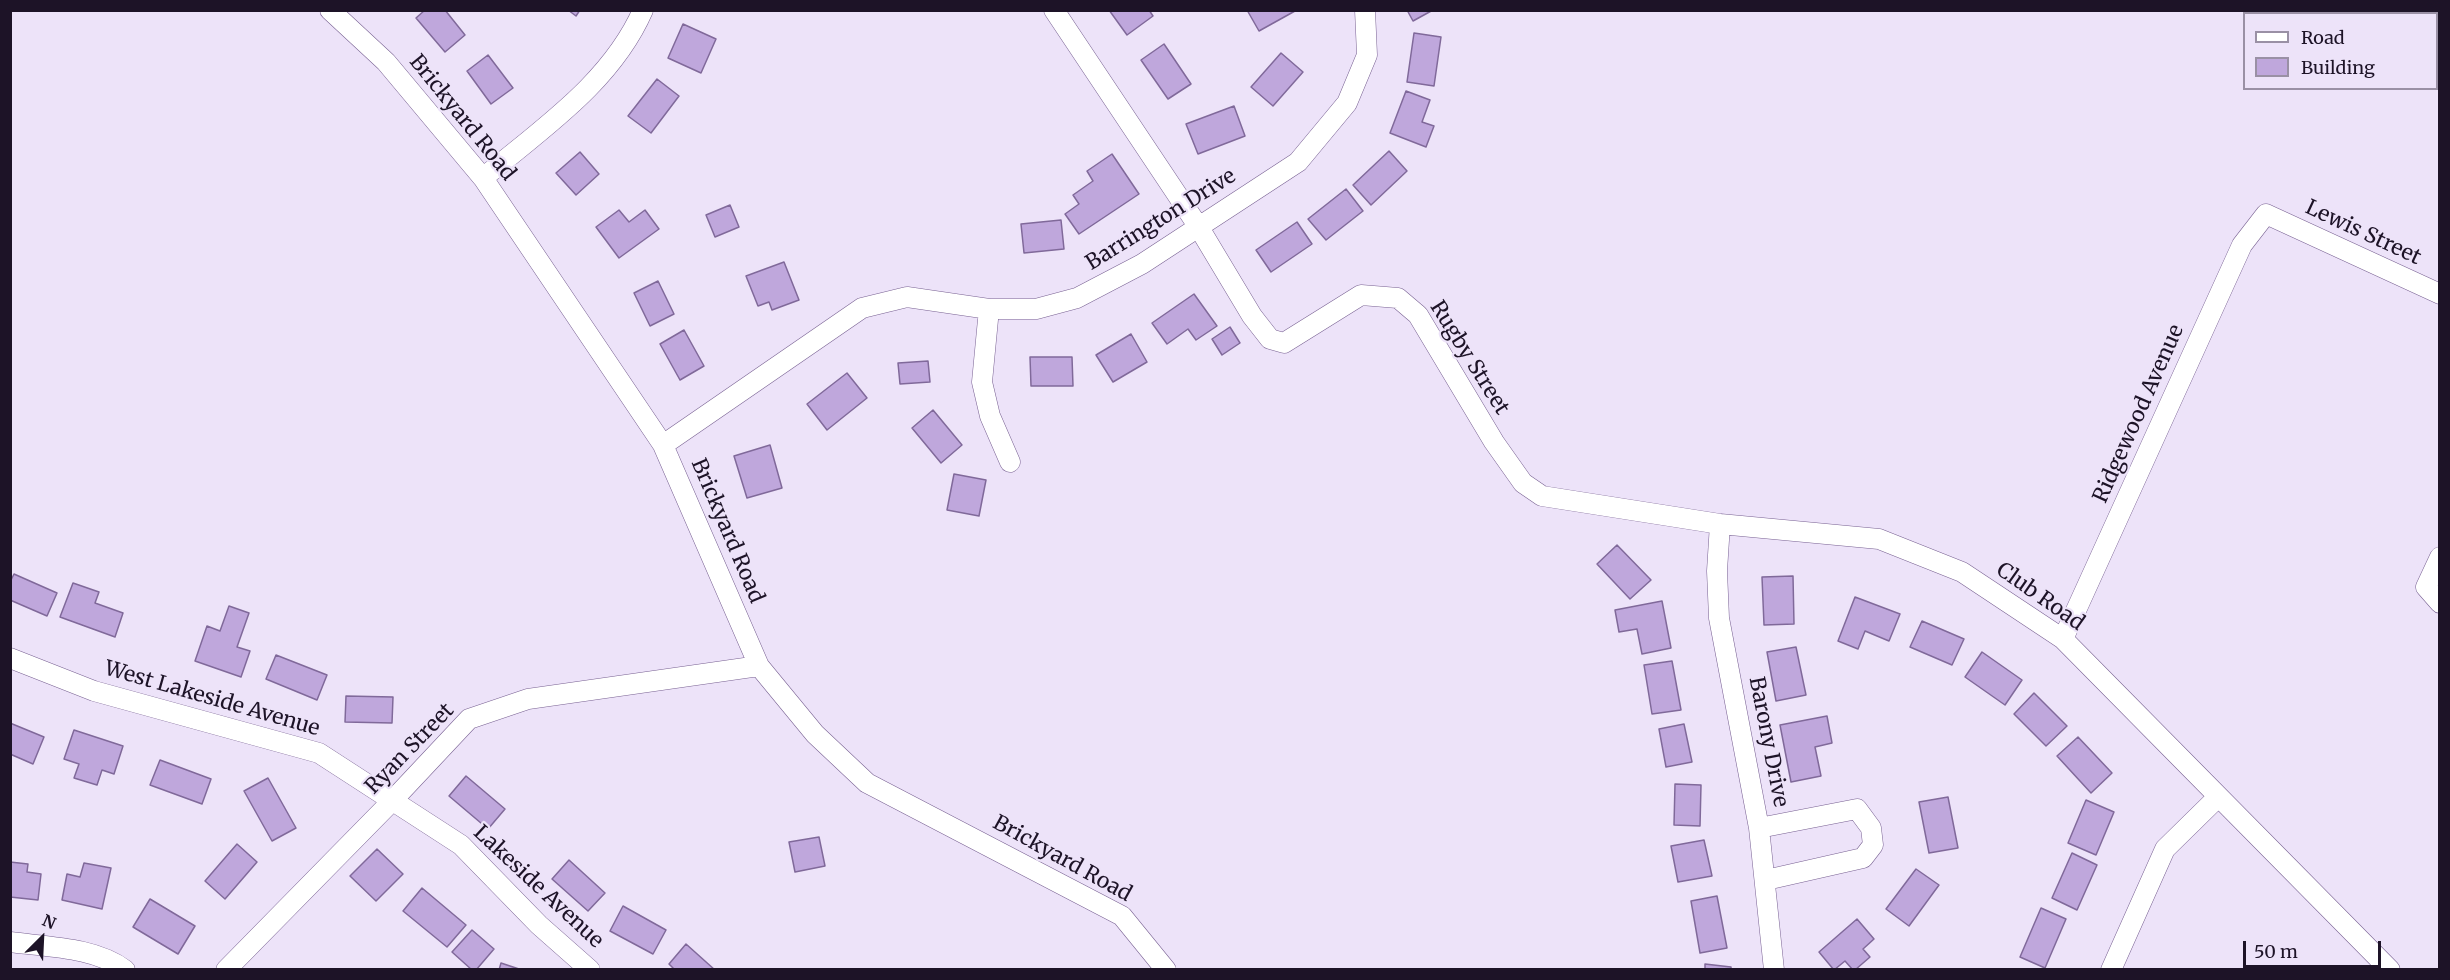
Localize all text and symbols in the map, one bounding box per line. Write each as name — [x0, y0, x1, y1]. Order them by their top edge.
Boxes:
legend — [2243, 12, 2438, 90]
text: Road — [2301, 26, 2345, 49]
street label: Brickyard Road — [404, 50, 520, 186]
text: Building — [2301, 56, 2375, 79]
street label: Barrington Drive — [1082, 164, 1240, 276]
street label: Lewis Street — [2301, 195, 2425, 271]
street label: Rugby Street — [1424, 296, 1514, 420]
street label: Ridgewood Avenue — [2088, 321, 2190, 507]
street label: Brickyard Road — [685, 455, 769, 607]
street label: Club Road — [1991, 558, 2089, 636]
street label: West Lakeside Avenue — [101, 656, 323, 742]
street label: Barony Drive — [1743, 675, 1793, 809]
street label: Ryan Street — [361, 698, 459, 800]
street label: Brickyard Road — [988, 811, 1136, 907]
street label: Lakeside Avenue — [468, 820, 608, 954]
north arrow — [12, 908, 72, 968]
text: N — [39, 910, 59, 933]
scale bar — [2246, 929, 2384, 967]
text: 50 m — [2254, 940, 2298, 963]

